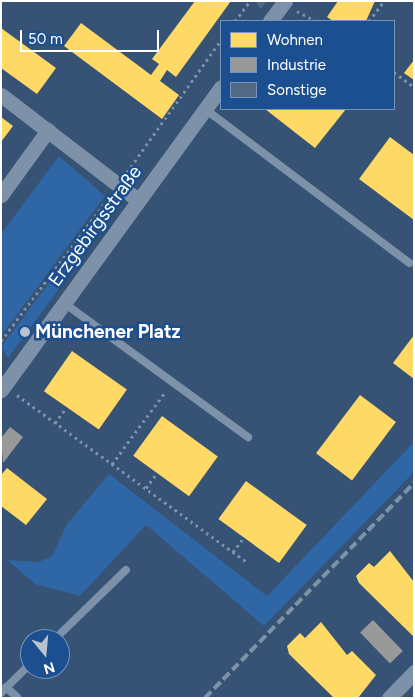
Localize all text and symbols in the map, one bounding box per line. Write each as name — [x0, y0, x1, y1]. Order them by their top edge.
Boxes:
scale bar — [22, 20, 161, 52]
legend — [220, 20, 395, 110]
text: 50 m — [28, 30, 63, 48]
text: Wohnen — [267, 31, 323, 49]
text: Industrie — [267, 56, 326, 74]
text: Sonstige — [267, 81, 326, 99]
street label: Erzgebirgsstraße — [44, 161, 146, 291]
place label: Münchener Platz — [35, 321, 181, 343]
marker: Münchener Platz — [19, 326, 31, 338]
north arrow — [20, 629, 70, 679]
text: N — [42, 658, 57, 678]

